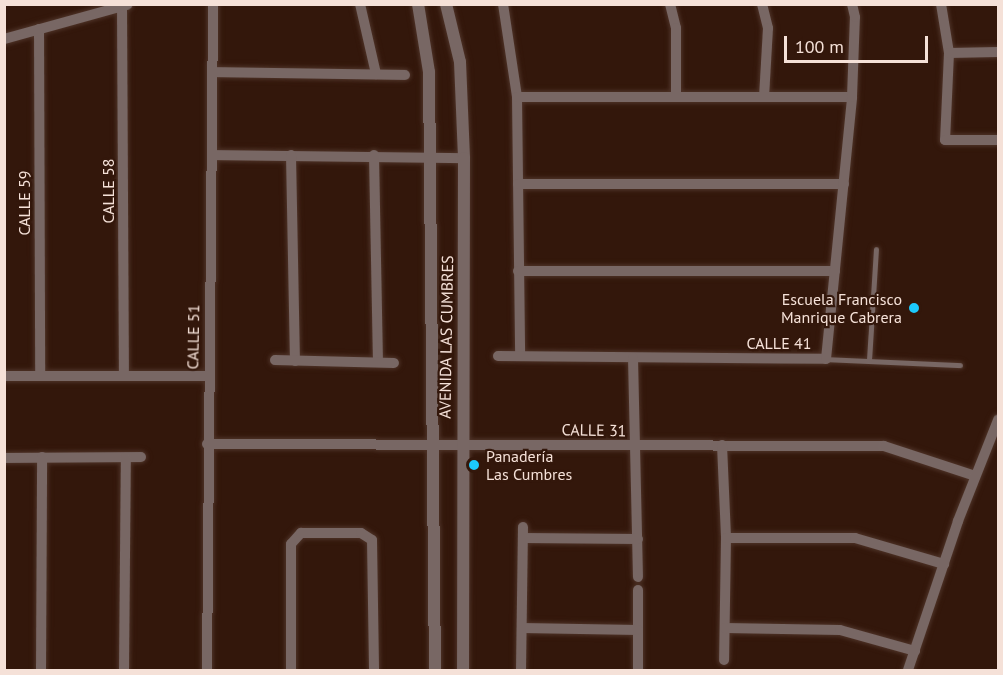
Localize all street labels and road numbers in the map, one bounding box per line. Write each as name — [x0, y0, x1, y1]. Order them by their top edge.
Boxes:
street label: CALLE 58 — [98, 159, 118, 223]
street label: CALLE 59 — [14, 171, 34, 235]
street label: AVENIDA LAS CUMBRES — [435, 255, 457, 419]
street label: CALLE 51 — [183, 304, 203, 370]
street label: CALLE 41 — [747, 333, 811, 353]
street label: CALLE 31 — [561, 420, 627, 440]

